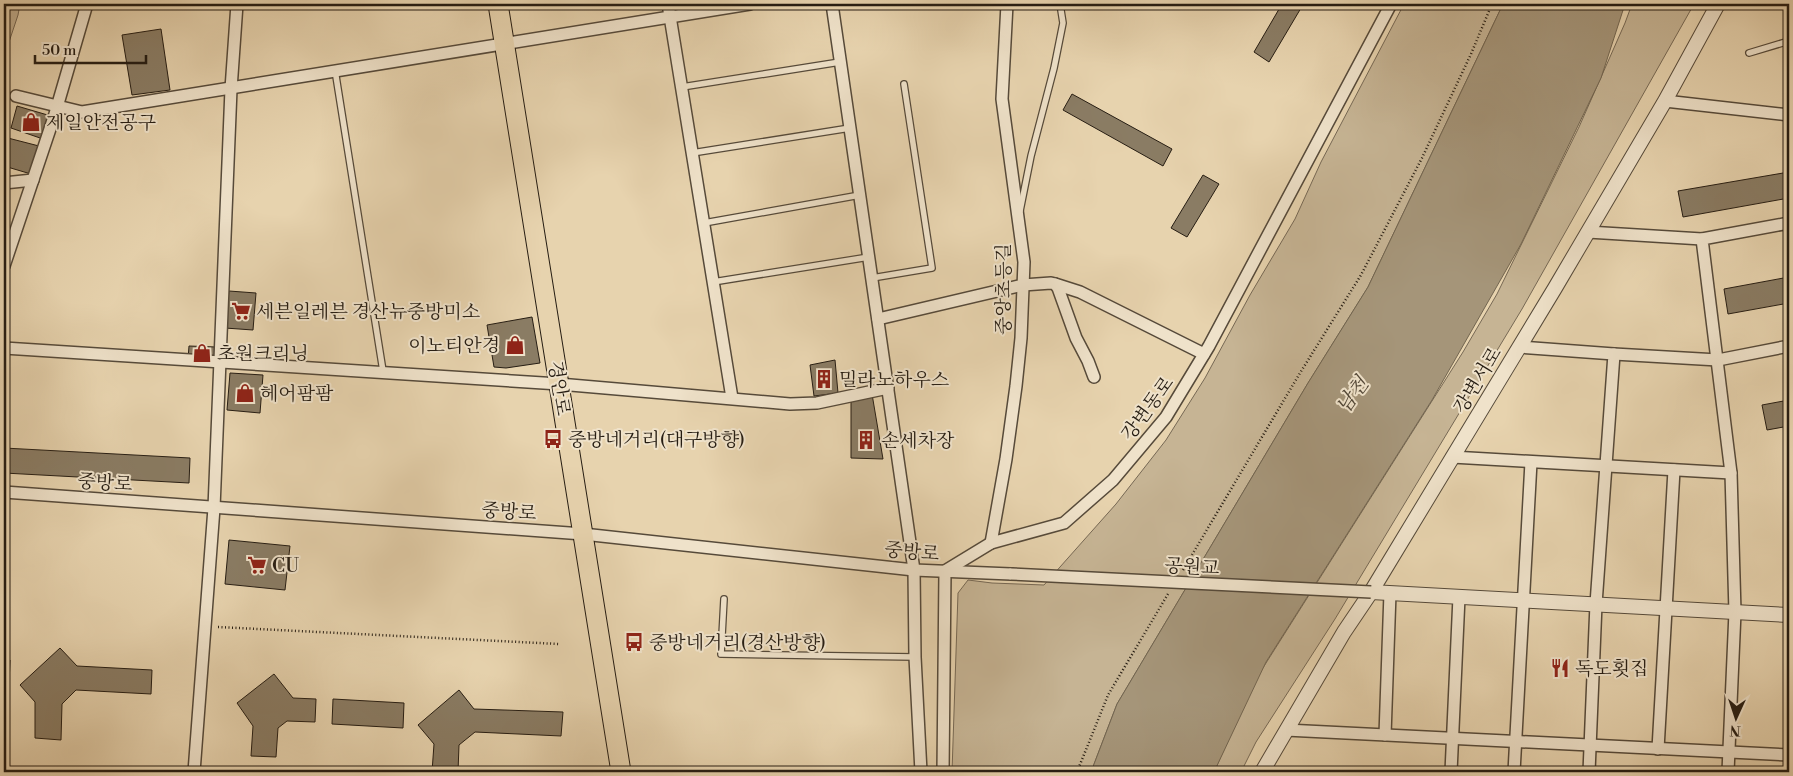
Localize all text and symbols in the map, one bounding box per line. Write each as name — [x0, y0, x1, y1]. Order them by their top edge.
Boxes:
scale bar — [35, 32, 146, 64]
text: 50 m — [42, 41, 76, 60]
shop icon: 제일안전공구 — [20, 111, 42, 133]
place label: 제일안전공구 — [46, 111, 156, 135]
street label: 중앙초등길 — [992, 243, 1016, 335]
supermarket icon: 세븐일레븐 경산뉴중방미소 — [230, 300, 252, 322]
place label: 세븐일레븐 경산뉴중방미소 — [256, 300, 480, 324]
place label: 이노티안경 — [408, 334, 500, 358]
shop icon: 이노티안경 — [504, 334, 526, 356]
shop icon: 초원크리닝 — [191, 342, 213, 364]
place label: 초원크리닝 — [217, 342, 309, 366]
street label: 강변서로 — [1449, 343, 1507, 418]
street label: 경안로 — [543, 359, 575, 417]
building icon: 밀라노하우스 — [813, 368, 835, 390]
place label: 밀라노하우스 — [839, 368, 949, 392]
street label: 강변동로 — [1117, 372, 1179, 445]
water label: 남천 — [1332, 372, 1376, 419]
shop icon: 헤어팜팜 — [234, 382, 256, 404]
place label: 헤어팜팜 — [260, 382, 334, 406]
bus stop icon: 중방네거리(대구방향) — [542, 428, 564, 450]
place label: 중방네거리(대구방향) — [568, 428, 745, 452]
building icon: 손세차장 — [855, 429, 877, 451]
place label: 손세차장 — [881, 429, 955, 453]
street label: 중방로 — [77, 469, 133, 497]
street label: 중방로 — [481, 498, 537, 526]
street label: 중방로 — [883, 538, 940, 566]
supermarket icon: CU — [246, 554, 268, 576]
place label: CU — [272, 554, 299, 578]
street label: 공원교 — [1164, 554, 1220, 580]
bus stop icon: 중방네거리(경산방향) — [623, 631, 645, 653]
place label: 중방네거리(경산방향) — [649, 631, 826, 655]
restaurant icon: 독도횟집 — [1549, 657, 1571, 679]
place label: 독도횟집 — [1575, 657, 1648, 681]
north arrow — [1710, 694, 1760, 744]
text: N — [1729, 721, 1741, 739]

